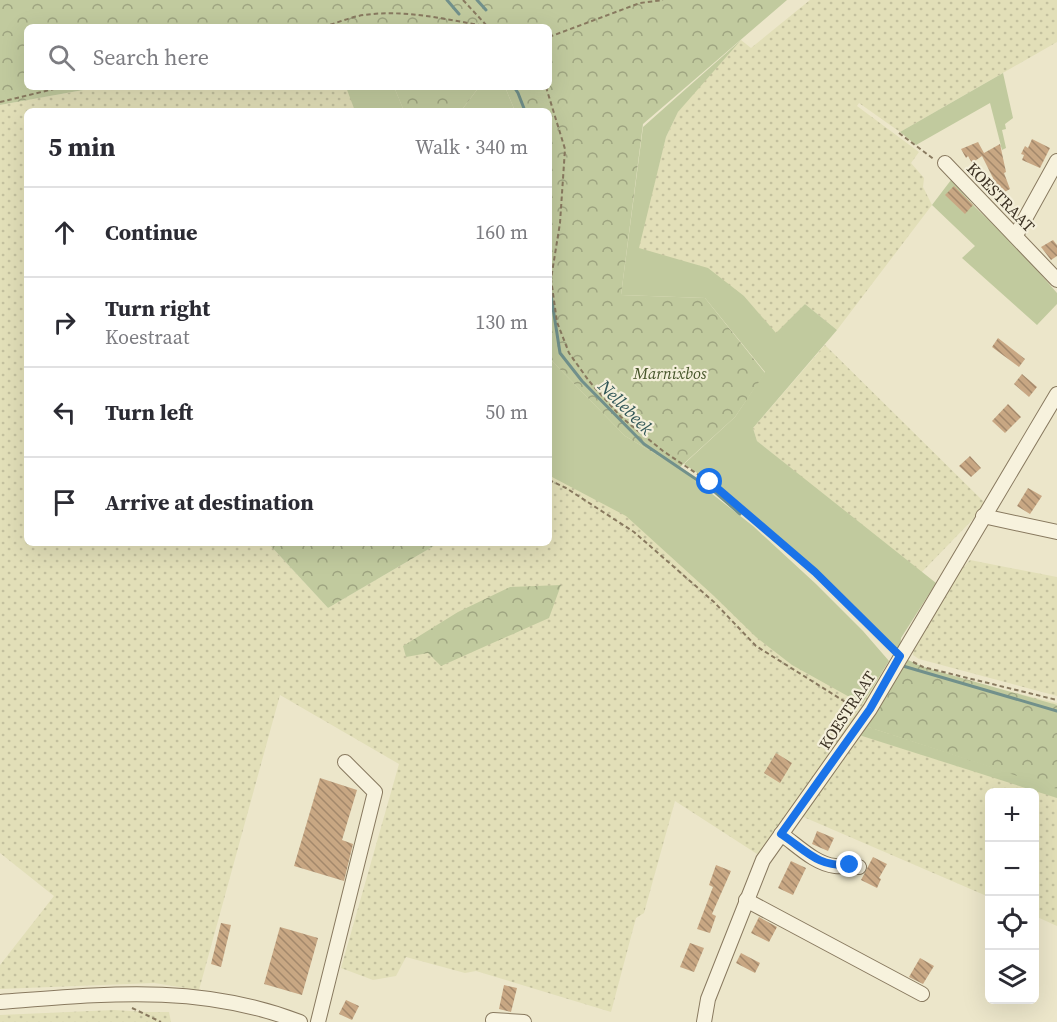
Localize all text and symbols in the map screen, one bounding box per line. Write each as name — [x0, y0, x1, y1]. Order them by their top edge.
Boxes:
search box — [24, 24, 552, 90]
icon: search — [45, 41, 78, 74]
text: Search here — [93, 42, 209, 72]
text: 5 min — [48, 129, 115, 165]
text: Walk · 340 m — [415, 133, 528, 161]
street label: KOESTRAAT — [962, 157, 1040, 237]
icon: ahead — [48, 216, 81, 249]
text: Continue — [105, 217, 198, 247]
text: 160 m — [475, 218, 528, 246]
text: Turn right — [105, 293, 210, 323]
icon: right — [48, 306, 81, 339]
text: 130 m — [475, 308, 528, 336]
text: Koestraat — [105, 323, 189, 351]
park label: Marnixbos — [632, 362, 707, 384]
water label: Nellebeek — [592, 373, 660, 441]
icon: left — [48, 396, 81, 429]
text: Turn left — [105, 397, 193, 427]
text: 50 m — [485, 398, 528, 426]
route start — [696, 468, 722, 494]
icon: arrive — [48, 486, 81, 519]
text: Arrive at destination — [105, 487, 314, 517]
street label: KOESTRAAT — [813, 666, 881, 753]
map controls — [985, 788, 1039, 1004]
button: + — [985, 788, 1039, 842]
button: − — [985, 842, 1039, 896]
route end — [836, 851, 862, 877]
button: locate — [985, 896, 1039, 950]
button: layers — [985, 950, 1039, 1004]

